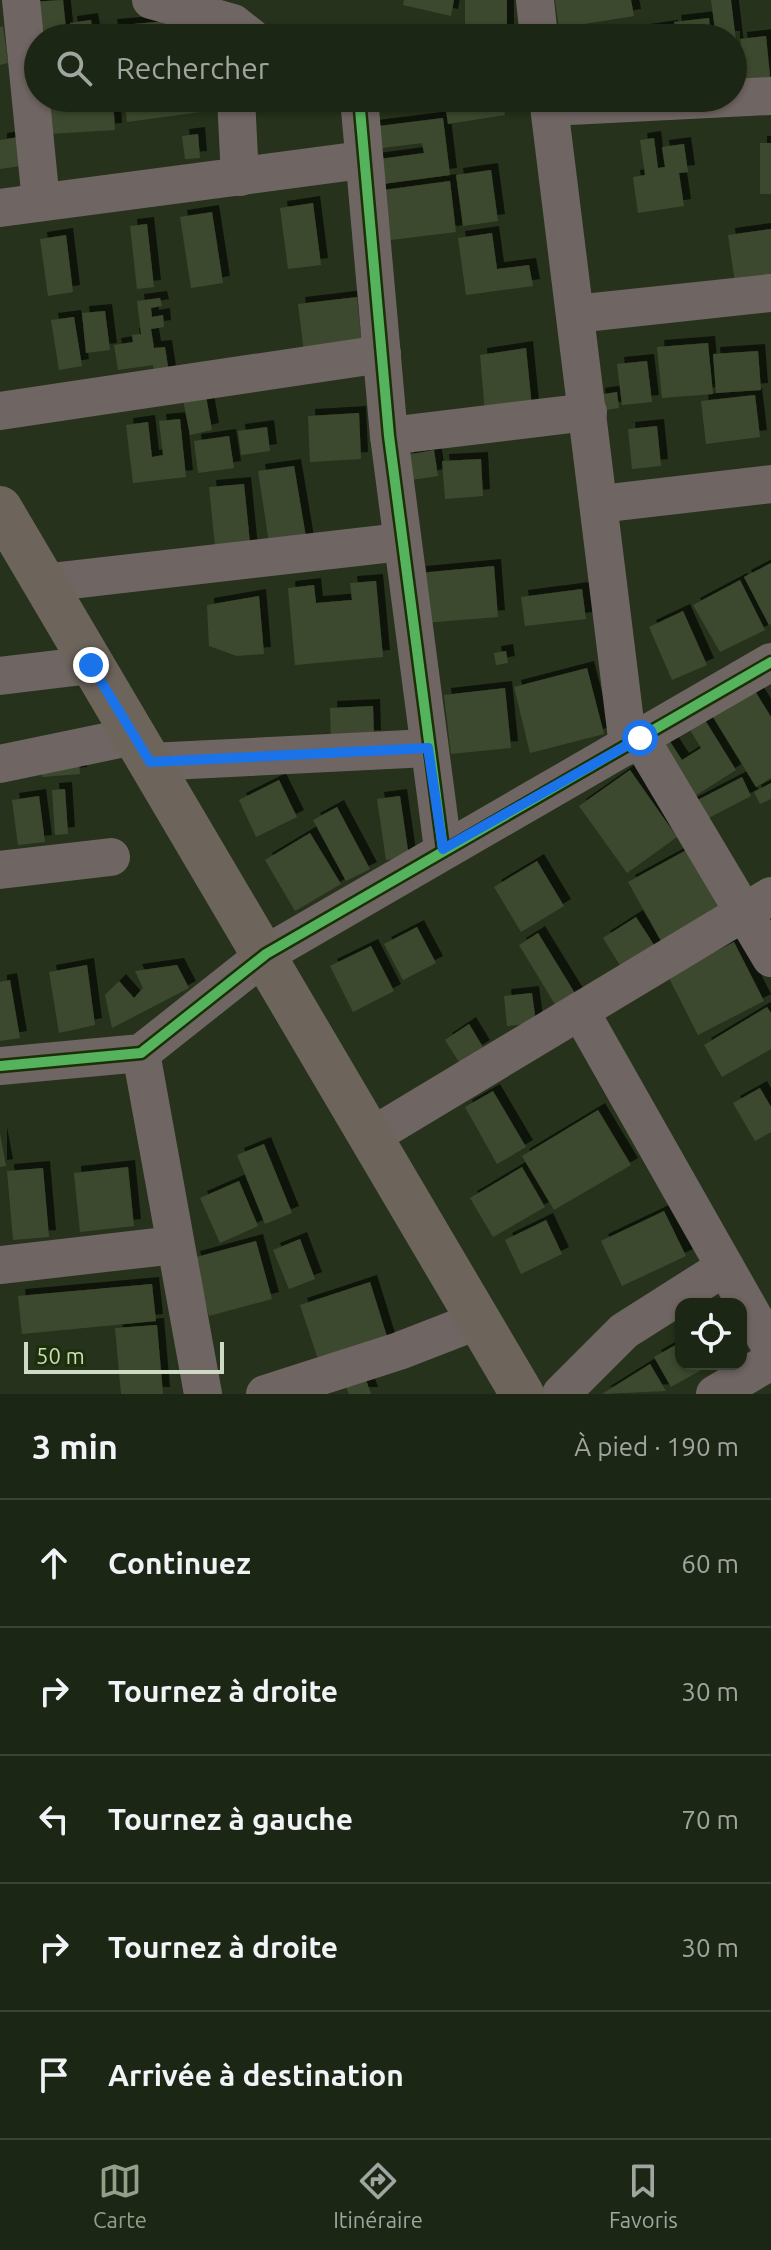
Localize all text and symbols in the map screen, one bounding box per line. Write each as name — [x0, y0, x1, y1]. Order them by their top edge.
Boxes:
search box — [24, 24, 747, 112]
icon: search — [52, 46, 96, 90]
text: Rechercher — [116, 51, 269, 85]
route end — [73, 647, 109, 683]
route start — [622, 720, 658, 756]
map controls — [675, 1298, 747, 1370]
button: locate — [675, 1298, 747, 1370]
scale bar — [24, 1338, 224, 1374]
text: 50 m — [36, 1343, 85, 1368]
text: 3 min — [32, 1427, 118, 1465]
text: À pied · 190 m — [574, 1432, 739, 1461]
icon: ahead — [32, 1541, 76, 1585]
text: Continuez — [108, 1546, 251, 1580]
text: 60 m — [681, 1549, 739, 1578]
icon: right — [32, 1669, 76, 1713]
text: Tournez à droite — [108, 1674, 338, 1708]
text: 30 m — [681, 1677, 739, 1706]
icon: left — [32, 1797, 76, 1841]
text: Tournez à gauche — [108, 1802, 353, 1836]
text: 70 m — [681, 1805, 739, 1834]
icon: right — [32, 1925, 76, 1969]
text: Tournez à droite — [108, 1930, 338, 1964]
text: 30 m — [681, 1933, 739, 1962]
icon: arrive — [32, 2053, 76, 2097]
text: Arrivée à destination — [108, 2058, 404, 2092]
tab: Carte — [93, 2159, 147, 2232]
tab: Itinéraire — [333, 2159, 423, 2232]
tab: Favoris — [609, 2159, 678, 2232]

